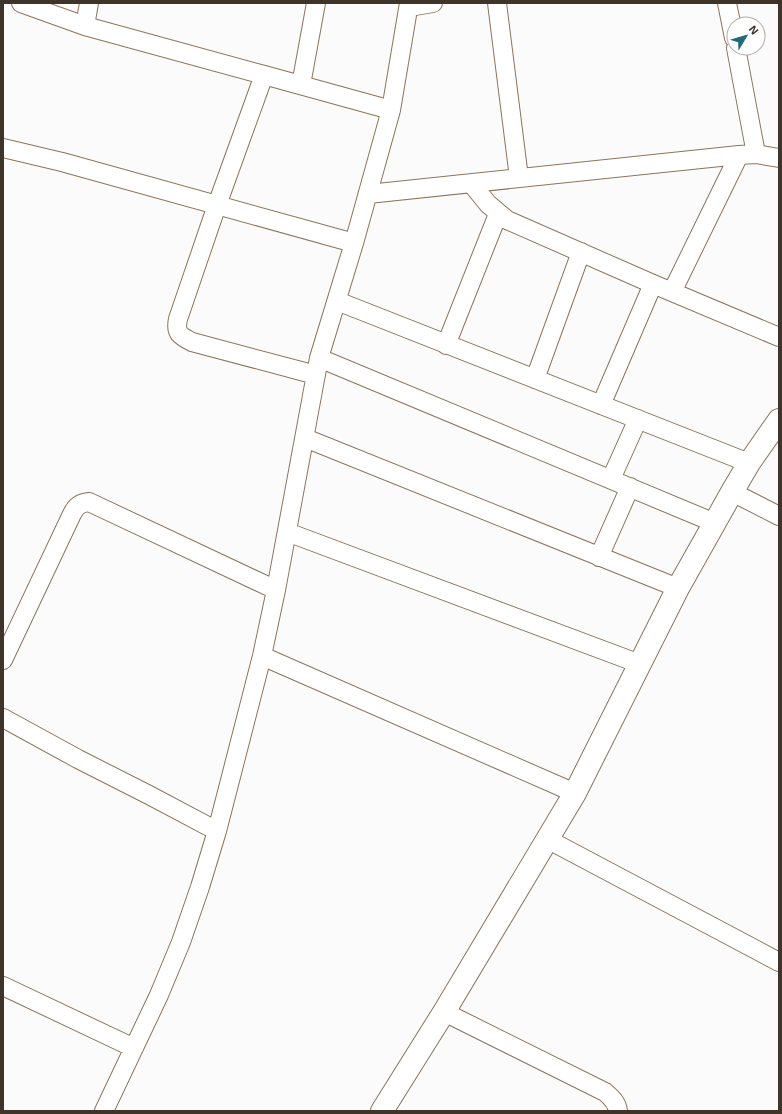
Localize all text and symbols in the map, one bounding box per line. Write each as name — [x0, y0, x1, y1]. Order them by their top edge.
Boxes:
north arrow — [726, 16, 766, 56]
text: N — [747, 22, 762, 37]

